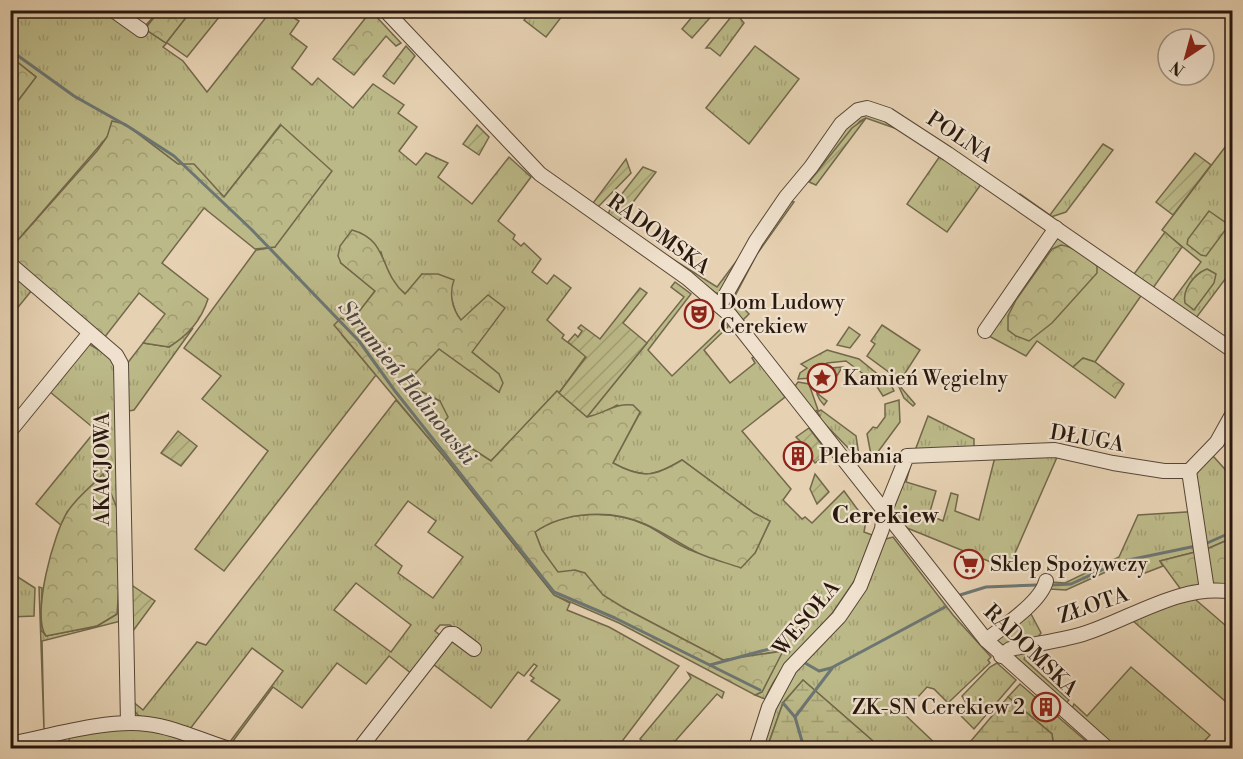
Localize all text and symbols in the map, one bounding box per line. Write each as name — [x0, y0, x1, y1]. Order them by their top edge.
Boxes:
north arrow — [1156, 27, 1216, 87]
text: N — [1166, 56, 1189, 80]
street label: POLNA — [921, 106, 998, 170]
street label: RADOMSKA — [602, 189, 715, 281]
place label: Dom Ludowy Cerekiew — [720, 290, 846, 340]
water label: Strumień Halinowski — [332, 295, 482, 471]
theatre icon: Dom Ludowy Cerekiew — [683, 298, 715, 330]
place icon: Kamień Węgielny — [806, 362, 838, 394]
place label: Kamień Węgielny — [843, 366, 1009, 392]
street label: AKACJOWA — [90, 411, 116, 527]
street label: DŁUGA — [1048, 420, 1126, 458]
building icon: Plebania — [782, 440, 814, 472]
place label: Plebania — [819, 444, 903, 470]
district label: Cerekiew — [832, 501, 940, 531]
supermarket icon: Sklep Spożywczy — [953, 548, 985, 580]
place label: Sklep Spożywczy — [990, 552, 1148, 578]
street label: WESOŁA — [767, 575, 846, 662]
street label: ZŁOTA — [1055, 582, 1132, 630]
street label: RADOMSKA — [978, 599, 1083, 702]
building icon: ZK-SN Cerekiew 2 — [1030, 691, 1062, 723]
place label: ZK-SN Cerekiew 2 — [852, 695, 1025, 721]

